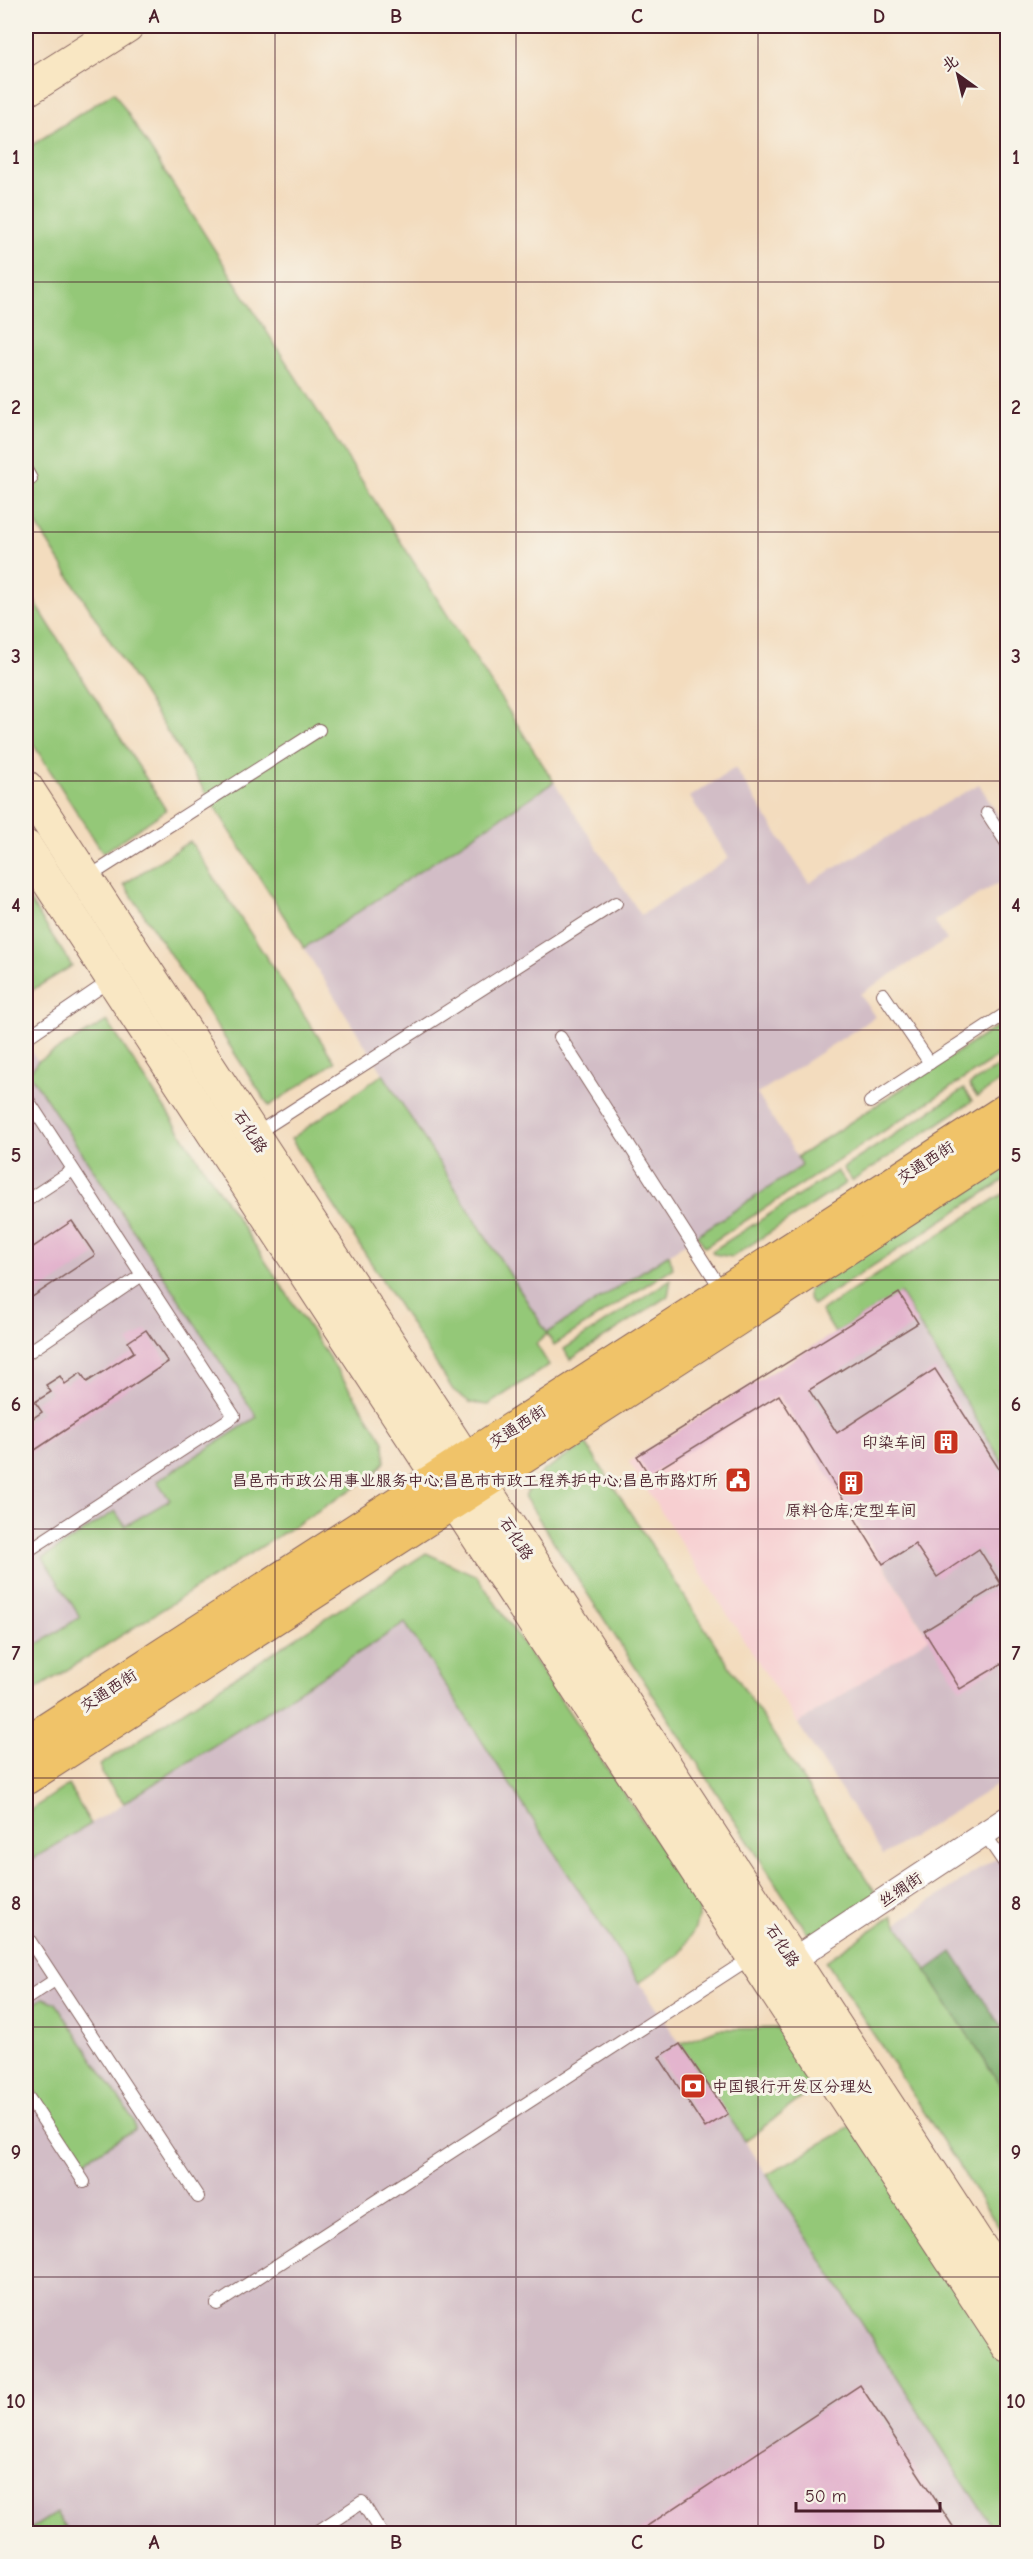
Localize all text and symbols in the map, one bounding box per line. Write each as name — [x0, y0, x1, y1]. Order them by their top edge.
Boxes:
text: A — [148, 5, 160, 28]
text: B — [390, 5, 402, 28]
text: C — [631, 5, 643, 28]
text: D — [873, 5, 885, 28]
north arrow — [928, 45, 988, 105]
text: 北 — [938, 51, 962, 75]
text: 1 — [12, 146, 20, 169]
text: 1 — [1012, 146, 1020, 169]
text: 2 — [11, 396, 21, 419]
text: 2 — [1011, 396, 1021, 419]
text: 3 — [11, 645, 21, 668]
text: 3 — [1011, 645, 1021, 668]
text: 4 — [11, 894, 21, 917]
text: 4 — [1011, 894, 1021, 917]
street label: 石化路 — [230, 1107, 271, 1157]
street label: 交通西街 — [894, 1138, 957, 1188]
text: 5 — [11, 1144, 21, 1167]
text: 5 — [1011, 1144, 1021, 1167]
text: 6 — [11, 1393, 21, 1416]
text: 6 — [1011, 1393, 1021, 1416]
street label: 交通西街 — [486, 1402, 549, 1452]
building icon: 印染车间 — [931, 1427, 961, 1457]
place label: 印染车间 — [862, 1434, 926, 1452]
public building icon: 昌邑市市政公用事业服务中心;昌邑市市政工程养护中心;昌邑市路灯所 — [723, 1465, 753, 1495]
building icon: 原料仓库;定型车间 — [836, 1468, 866, 1498]
place label: 昌邑市市政公用事业服务中心;昌邑市市政工程养护中心;昌邑市路灯所 — [232, 1472, 718, 1490]
place label: 原料仓库;定型车间 — [785, 1502, 917, 1520]
street label: 石化路 — [496, 1514, 537, 1564]
text: 7 — [12, 1642, 21, 1665]
text: 7 — [1012, 1642, 1021, 1665]
street label: 交通西街 — [77, 1666, 140, 1716]
street label: 丝绸街 — [876, 1869, 925, 1911]
text: 8 — [11, 1892, 21, 1915]
text: 8 — [1011, 1892, 1021, 1915]
street label: 石化路 — [762, 1921, 803, 1971]
bank icon: 中国银行开发区分理处 — [678, 2071, 708, 2101]
place label: 中国银行开发区分理处 — [712, 2078, 873, 2096]
text: 9 — [11, 2141, 21, 2164]
text: 9 — [1011, 2141, 1021, 2164]
text: 10 — [6, 2390, 26, 2413]
text: 10 — [1006, 2390, 1026, 2413]
scale bar — [796, 2475, 940, 2513]
text: 50 m — [805, 2486, 847, 2507]
text: A — [148, 2531, 160, 2554]
text: B — [390, 2531, 402, 2554]
text: C — [631, 2531, 643, 2554]
text: D — [873, 2531, 885, 2554]

